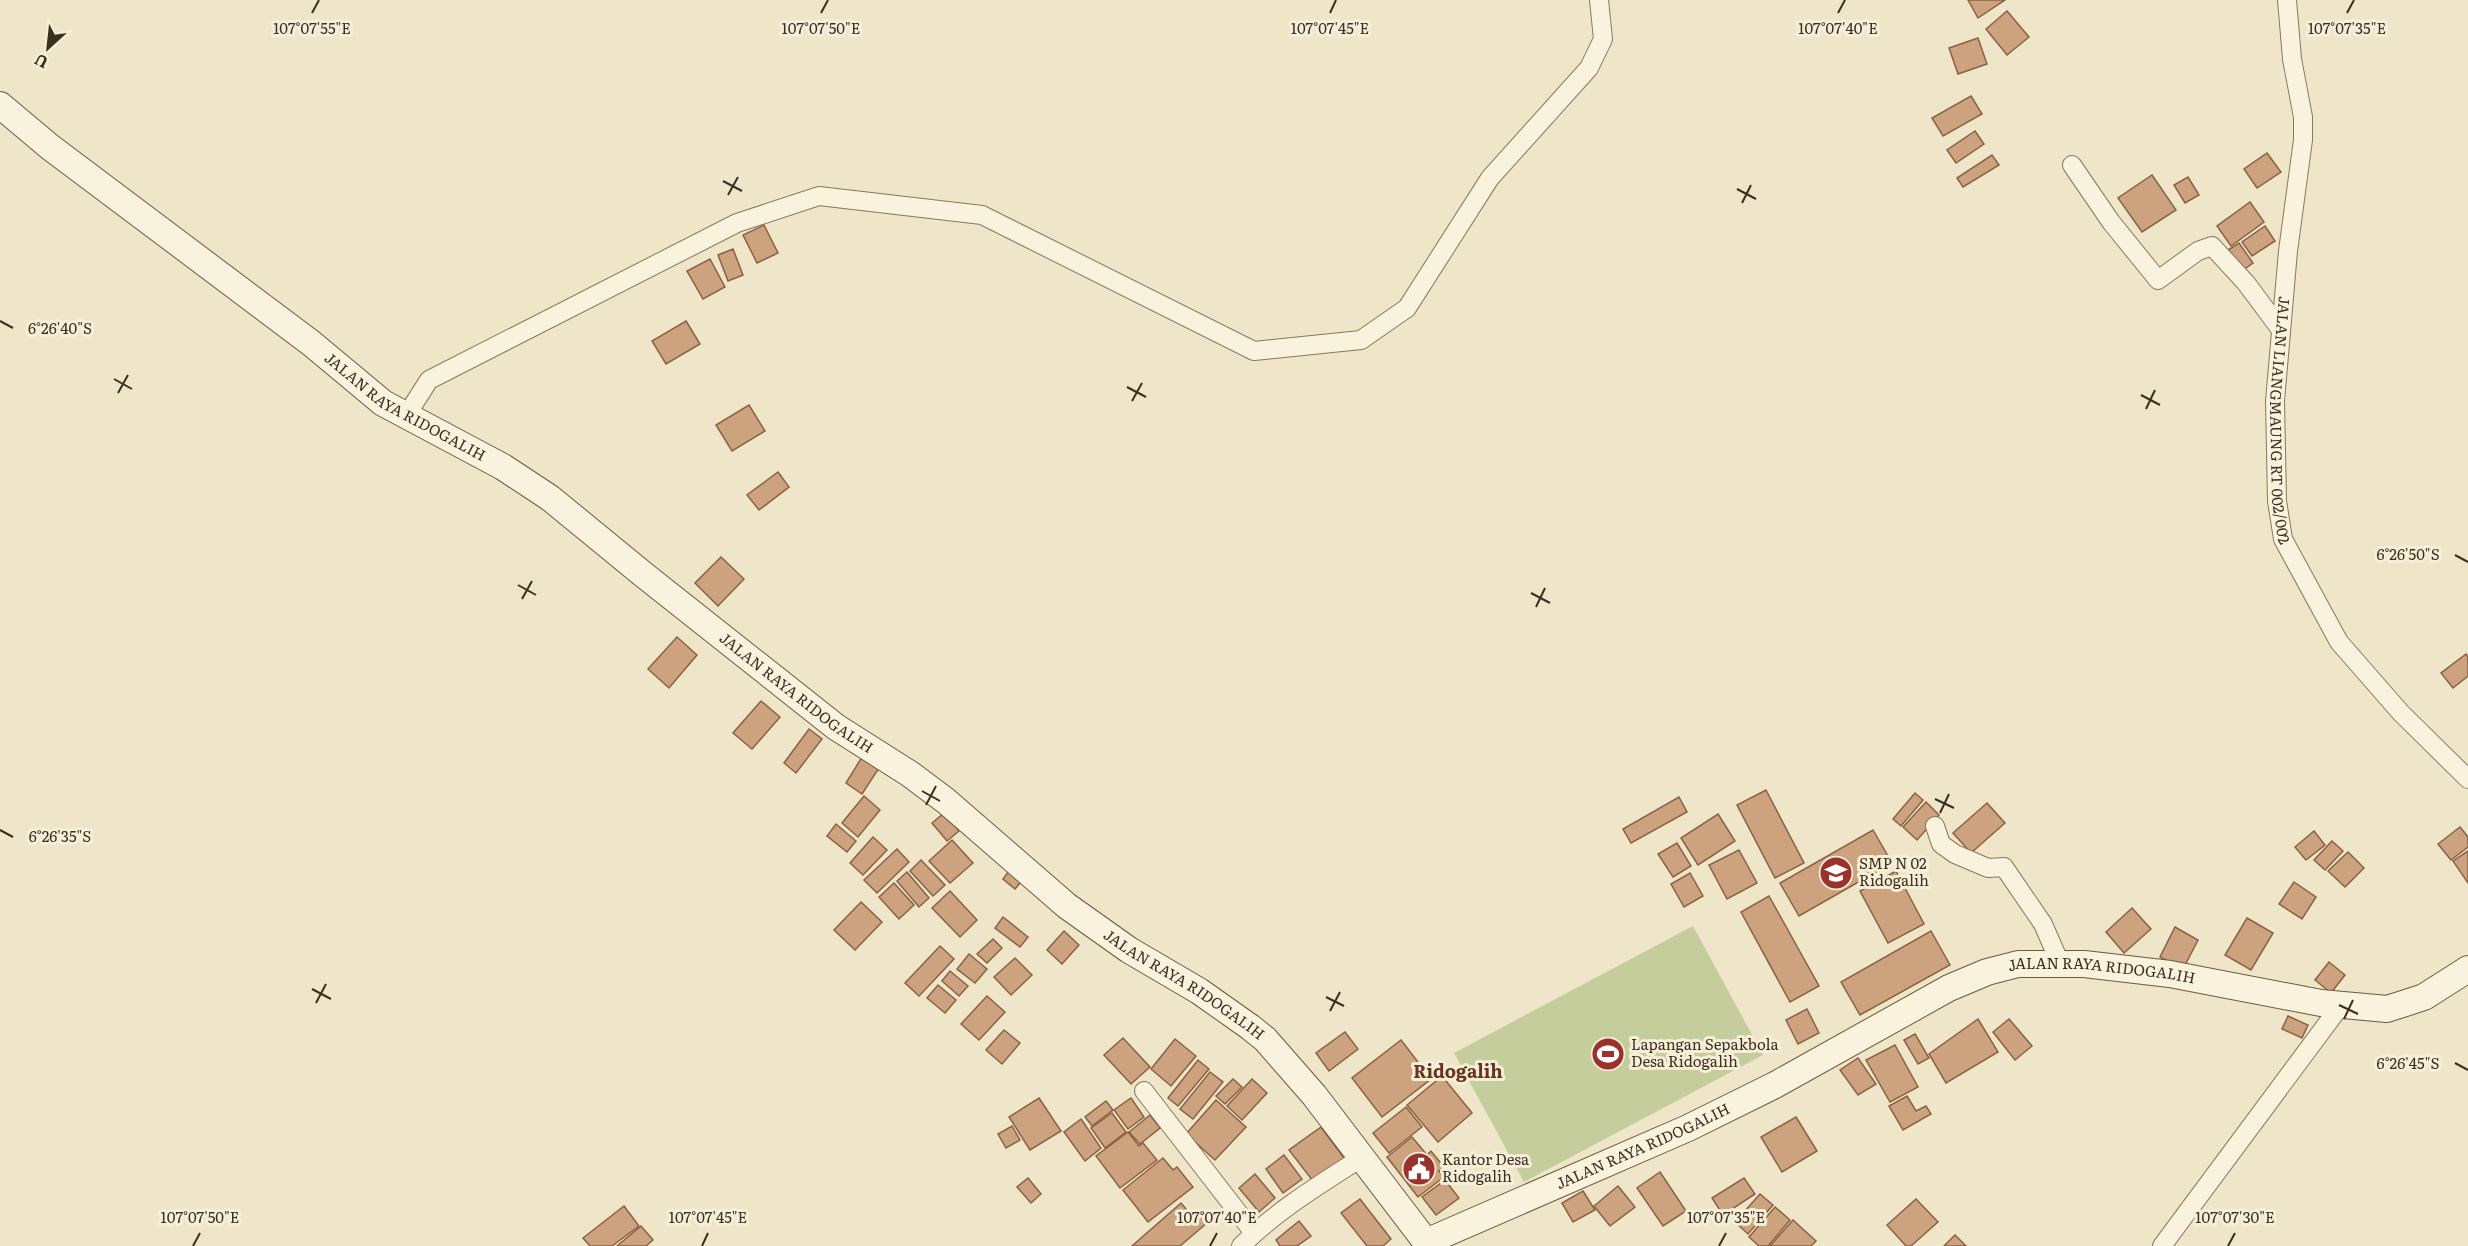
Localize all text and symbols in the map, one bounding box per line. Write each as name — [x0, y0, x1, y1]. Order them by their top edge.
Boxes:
text: 107°07'55"E — [273, 16, 351, 39]
text: 107°07'50"E — [782, 16, 860, 39]
text: 107°07'45"E — [1291, 16, 1369, 39]
text: 107°07'40"E — [1798, 16, 1878, 39]
text: 107°07'35"E — [2308, 16, 2386, 39]
north arrow — [18, 18, 78, 78]
text: U — [29, 49, 52, 76]
street label: JALAN LIANGMAUNG RT 002/002 — [2265, 295, 2297, 549]
text: 6°26'40"S — [28, 316, 92, 339]
street label: JALAN RAYA RIDOGALIH — [320, 346, 490, 466]
text: 6°26'50"S — [2376, 542, 2440, 565]
street label: JALAN RAYA RIDOGALIH — [715, 626, 879, 758]
text: 6°26'35"S — [29, 824, 91, 847]
place label: SMP N 02 Ridogalih — [1859, 851, 1929, 891]
school or university icon: SMP N 02 Ridogalih — [1818, 855, 1854, 891]
street label: JALAN RAYA RIDOGALIH — [1099, 922, 1270, 1045]
street label: JALAN RAYA RIDOGALIH — [2005, 951, 2197, 989]
place label: Lapangan Sepakbola Desa Ridogalih — [1631, 1032, 1779, 1072]
sports icon: Lapangan Sepakbola Desa Ridogalih — [1590, 1036, 1626, 1072]
text: 6°26'45"S — [2377, 1051, 2439, 1074]
district label: Ridogalih — [1413, 1057, 1503, 1084]
street label: JALAN RAYA RIDOGALIH — [1552, 1096, 1733, 1194]
place label: Kantor Desa Ridogalih — [1442, 1147, 1530, 1187]
public building icon: Kantor Desa Ridogalih — [1401, 1151, 1437, 1187]
text: 107°07'50"E — [161, 1205, 239, 1228]
text: 107°07'45"E — [669, 1205, 747, 1228]
text: 107°07'40"E — [1177, 1205, 1257, 1228]
text: 107°07'35"E — [1687, 1205, 1765, 1228]
text: 107°07'30"E — [2195, 1205, 2275, 1228]

